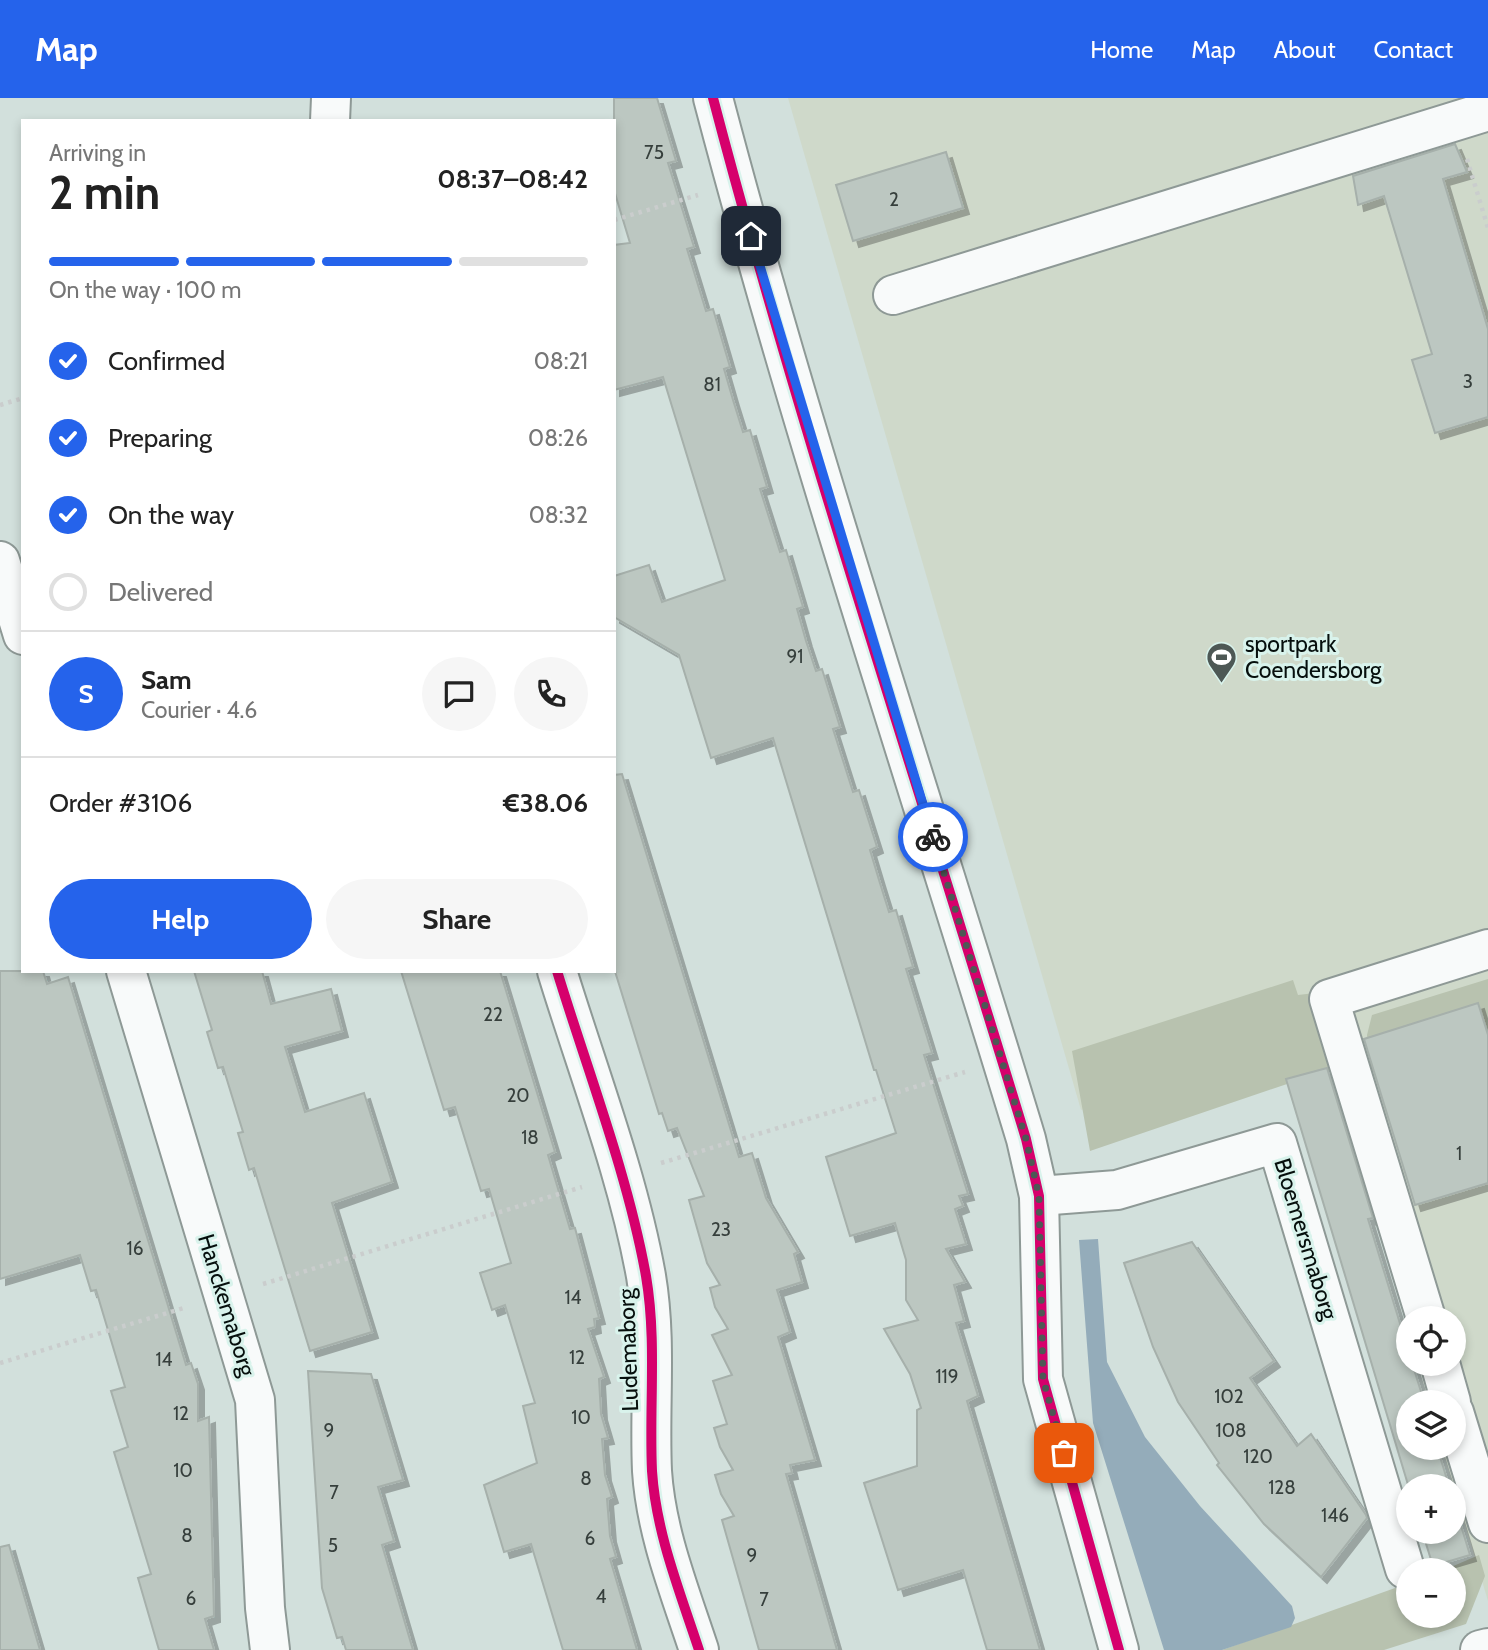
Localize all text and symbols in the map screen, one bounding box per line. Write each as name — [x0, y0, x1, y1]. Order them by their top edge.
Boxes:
text: Map — [35, 29, 98, 69]
text: Home — [1090, 35, 1153, 64]
text: Map — [1191, 35, 1236, 64]
text: About — [1274, 35, 1336, 64]
text: Contact — [1374, 35, 1453, 64]
text: Arriving in — [49, 139, 146, 167]
house number: 75 — [644, 141, 664, 164]
text: 08:37–08:42 — [437, 163, 588, 195]
text: 2 min — [49, 165, 160, 221]
house number: 2 — [889, 188, 899, 211]
pin — [721, 206, 781, 266]
icon: home — [732, 217, 770, 255]
text: On the way · 100 m — [49, 276, 241, 304]
icon: check — [49, 342, 87, 380]
text: Confirmed — [108, 345, 225, 377]
text: 08:21 — [534, 347, 588, 375]
house number: 3 — [1463, 370, 1473, 393]
house number: 81 — [703, 373, 721, 396]
icon: check — [49, 419, 87, 457]
text: Preparing — [108, 422, 212, 454]
text: 08:26 — [528, 424, 588, 452]
icon: check — [49, 496, 87, 534]
text: On the way — [108, 499, 234, 531]
text: 08:32 — [529, 501, 588, 529]
text: Delivered — [108, 576, 213, 608]
place label: sportpark Coendersborg — [1245, 630, 1382, 684]
sports icon: sportpark Coendersborg — [1205, 640, 1239, 684]
house number: 91 — [787, 645, 804, 668]
button: chat — [422, 657, 496, 731]
button: phone — [514, 657, 588, 731]
text: Sam — [141, 664, 192, 696]
text: S — [78, 678, 94, 710]
text: Courier · 4.6 — [141, 696, 257, 724]
text: Order #3106 — [49, 787, 192, 819]
text: €38.06 — [503, 787, 588, 819]
courier — [898, 802, 968, 872]
icon: bike — [914, 818, 952, 856]
button: Help — [49, 879, 312, 959]
button: Share — [326, 879, 588, 959]
house number: 22 — [483, 1003, 503, 1026]
house number: 20 — [506, 1084, 530, 1107]
house number: 18 — [521, 1126, 539, 1149]
house number: 1 — [1456, 1142, 1462, 1165]
street label: Bloemersmaborg — [1268, 1155, 1344, 1324]
house number: 23 — [711, 1218, 731, 1241]
street label: Hanckemaborg — [192, 1231, 262, 1380]
house number: 16 — [127, 1237, 144, 1260]
house number: 14 — [564, 1286, 582, 1309]
street label: Ludemaborg — [612, 1287, 644, 1412]
map controls — [1396, 1306, 1466, 1628]
button: locate — [1396, 1306, 1466, 1376]
house number: 12 — [569, 1346, 585, 1369]
house number: 14 — [155, 1348, 173, 1371]
house number: 119 — [935, 1365, 959, 1388]
house number: 102 — [1214, 1385, 1244, 1408]
button: layers — [1396, 1390, 1466, 1460]
house number: 12 — [173, 1402, 189, 1425]
house number: 10 — [571, 1406, 591, 1429]
house number: 9 — [324, 1419, 334, 1442]
house number: 108 — [1216, 1419, 1246, 1442]
pin — [1034, 1423, 1094, 1483]
icon: bag — [1045, 1434, 1083, 1472]
house number: 120 — [1243, 1445, 1273, 1468]
house number: 10 — [173, 1459, 193, 1482]
house number: 8 — [580, 1467, 592, 1490]
button: + — [1396, 1474, 1466, 1544]
house number: 128 — [1268, 1476, 1296, 1499]
house number: 7 — [329, 1481, 339, 1504]
house number: 146 — [1321, 1504, 1349, 1527]
house number: 8 — [181, 1524, 193, 1547]
house number: 6 — [585, 1527, 595, 1550]
house number: 5 — [328, 1534, 338, 1557]
house number: 9 — [747, 1544, 757, 1567]
button: − — [1396, 1558, 1466, 1628]
house number: 4 — [596, 1585, 607, 1608]
house number: 6 — [186, 1587, 196, 1610]
house number: 7 — [759, 1588, 769, 1611]

